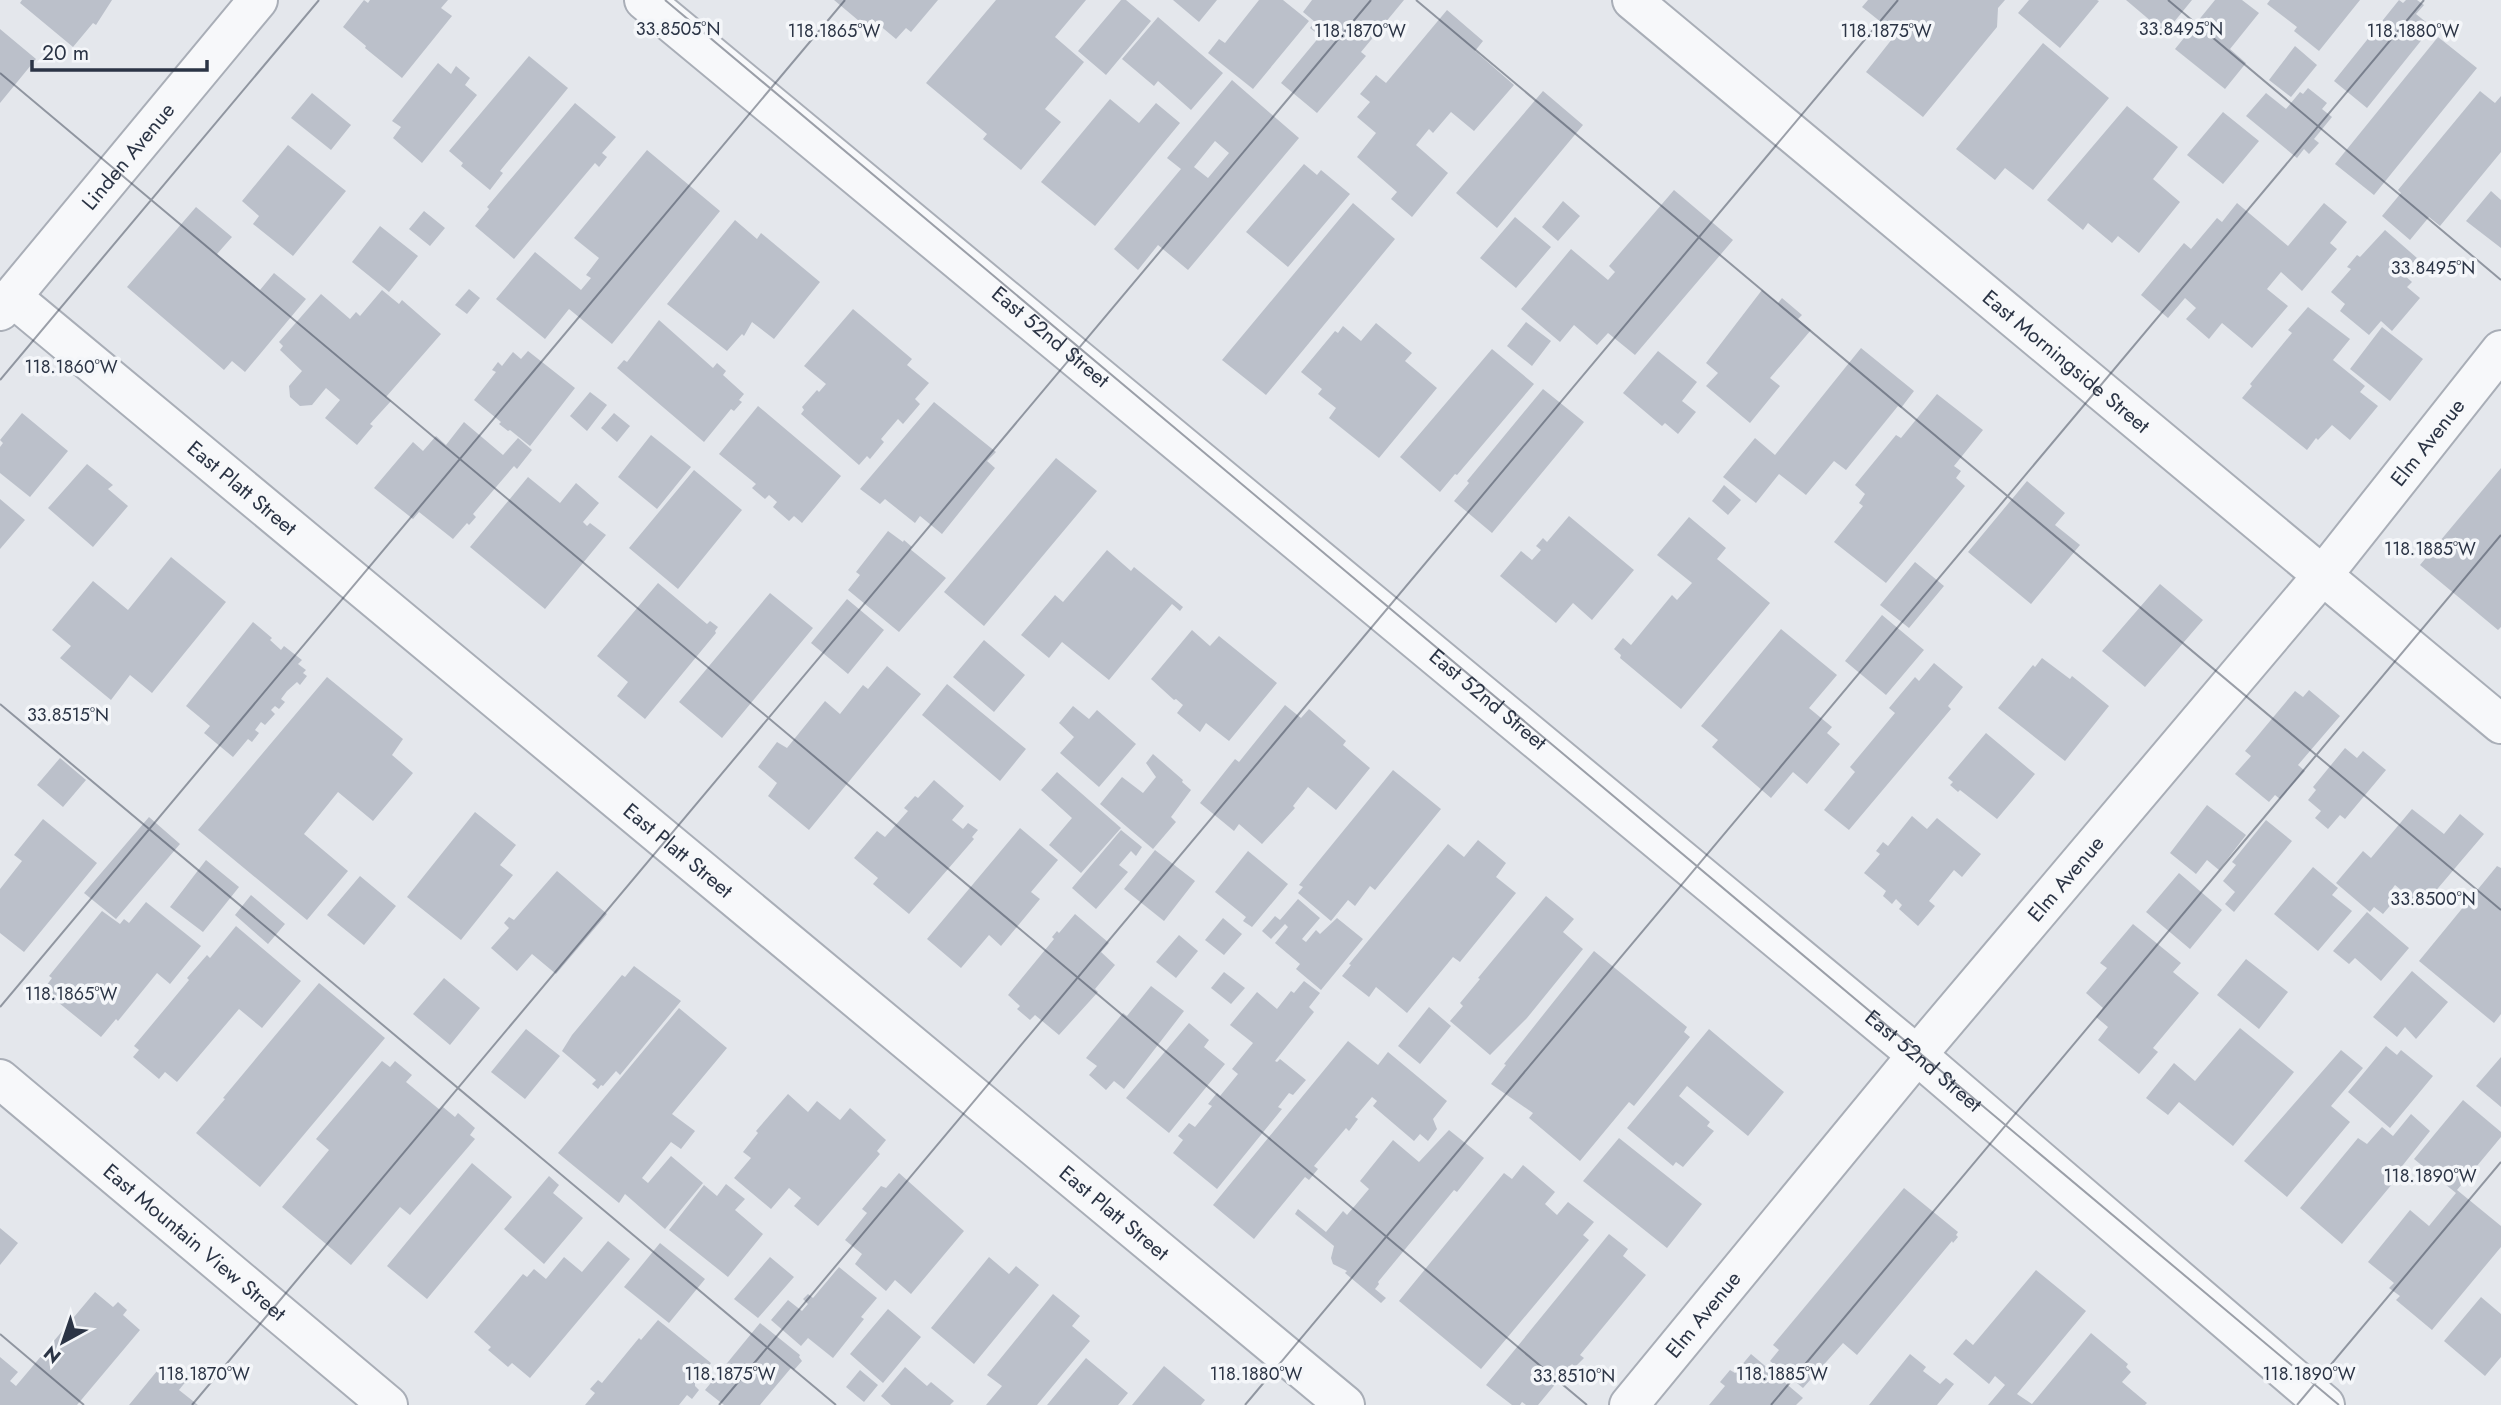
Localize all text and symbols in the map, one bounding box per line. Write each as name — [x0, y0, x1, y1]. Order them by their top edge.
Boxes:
text: 33.8505°N — [636, 16, 720, 42]
text: 33.8495°N — [2139, 16, 2223, 42]
text: 118.1865°W — [788, 18, 880, 44]
text: 118.1870°W — [1314, 18, 1406, 44]
text: 118.1875°W — [1840, 18, 1932, 44]
text: 118.1880°W — [2367, 18, 2459, 44]
scale bar — [32, 28, 206, 72]
text: 20 m — [42, 38, 89, 68]
street label: Linden Avenue — [75, 96, 182, 217]
text: 33.8495°N — [2391, 255, 2475, 281]
street label: East 52nd Street — [985, 279, 1116, 395]
street label: East Morningside Street — [1976, 283, 2156, 440]
text: 118.1860°W — [24, 354, 118, 380]
street label: Elm Avenue — [2384, 392, 2472, 493]
street label: East Platt Street — [181, 434, 303, 543]
text: 118.1885°W — [2384, 536, 2476, 562]
street label: East 52nd Street — [1423, 642, 1553, 757]
text: 33.8515°N — [27, 702, 109, 728]
street label: East Platt Street — [617, 796, 739, 905]
street label: Elm Avenue — [2021, 829, 2111, 928]
text: 33.8500°N — [2390, 886, 2476, 912]
text: 118.1865°W — [25, 981, 117, 1007]
street label: East 52nd Street — [1858, 1003, 1988, 1119]
street label: East Mountain View Street — [97, 1157, 292, 1328]
street label: East Platt Street — [1053, 1158, 1175, 1268]
text: 118.1890°W — [2383, 1163, 2477, 1189]
street label: Elm Avenue — [1659, 1265, 1748, 1365]
north arrow — [28, 1307, 98, 1377]
text: N — [38, 1339, 67, 1370]
text: 118.1870°W — [158, 1361, 250, 1387]
text: 118.1875°W — [684, 1361, 776, 1387]
text: 118.1880°W — [1210, 1361, 1302, 1387]
text: 118.1885°W — [1736, 1361, 1828, 1387]
text: 118.1890°W — [2262, 1361, 2356, 1387]
text: 33.8510°N — [1533, 1363, 1615, 1389]

